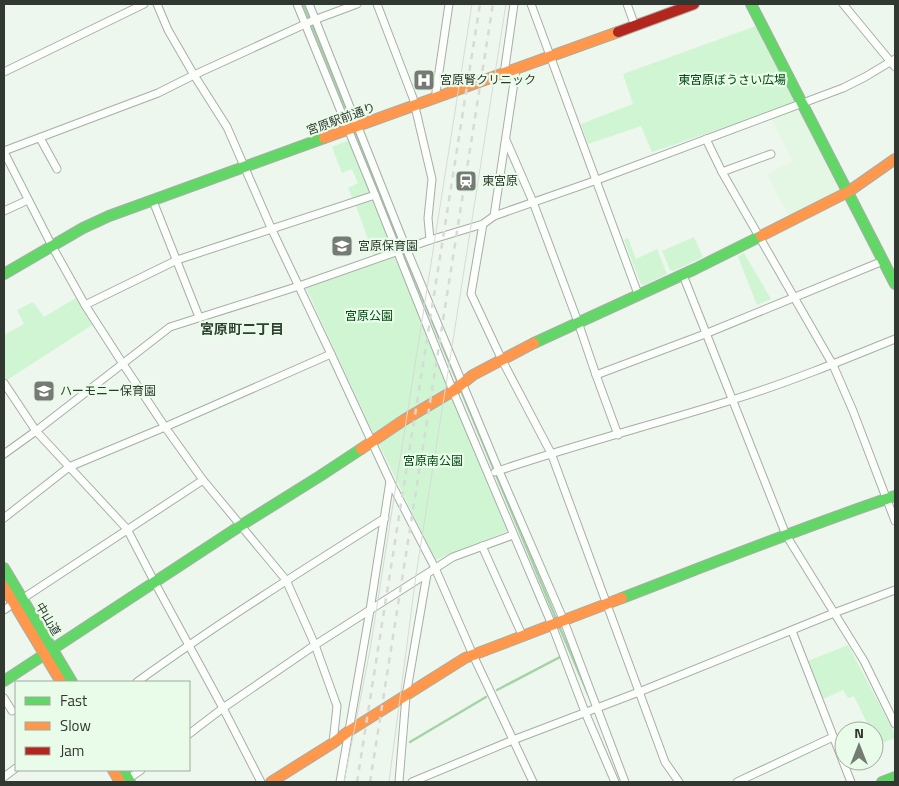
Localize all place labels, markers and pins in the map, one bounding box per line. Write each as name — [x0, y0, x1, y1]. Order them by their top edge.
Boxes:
hospital icon: 宮原腎クリニック — [412, 68, 436, 92]
place label: 宮原腎クリニック — [440, 70, 536, 89]
station icon: 東宮原 — [454, 169, 478, 193]
place label: 東宮原 — [482, 171, 518, 190]
school or university icon: 宮原保育園 — [330, 234, 354, 258]
place label: 宮原保育園 — [358, 236, 418, 255]
school or university icon: ハーモニー保育園 — [32, 379, 56, 403]
place label: ハーモニー保育園 — [60, 381, 156, 400]

